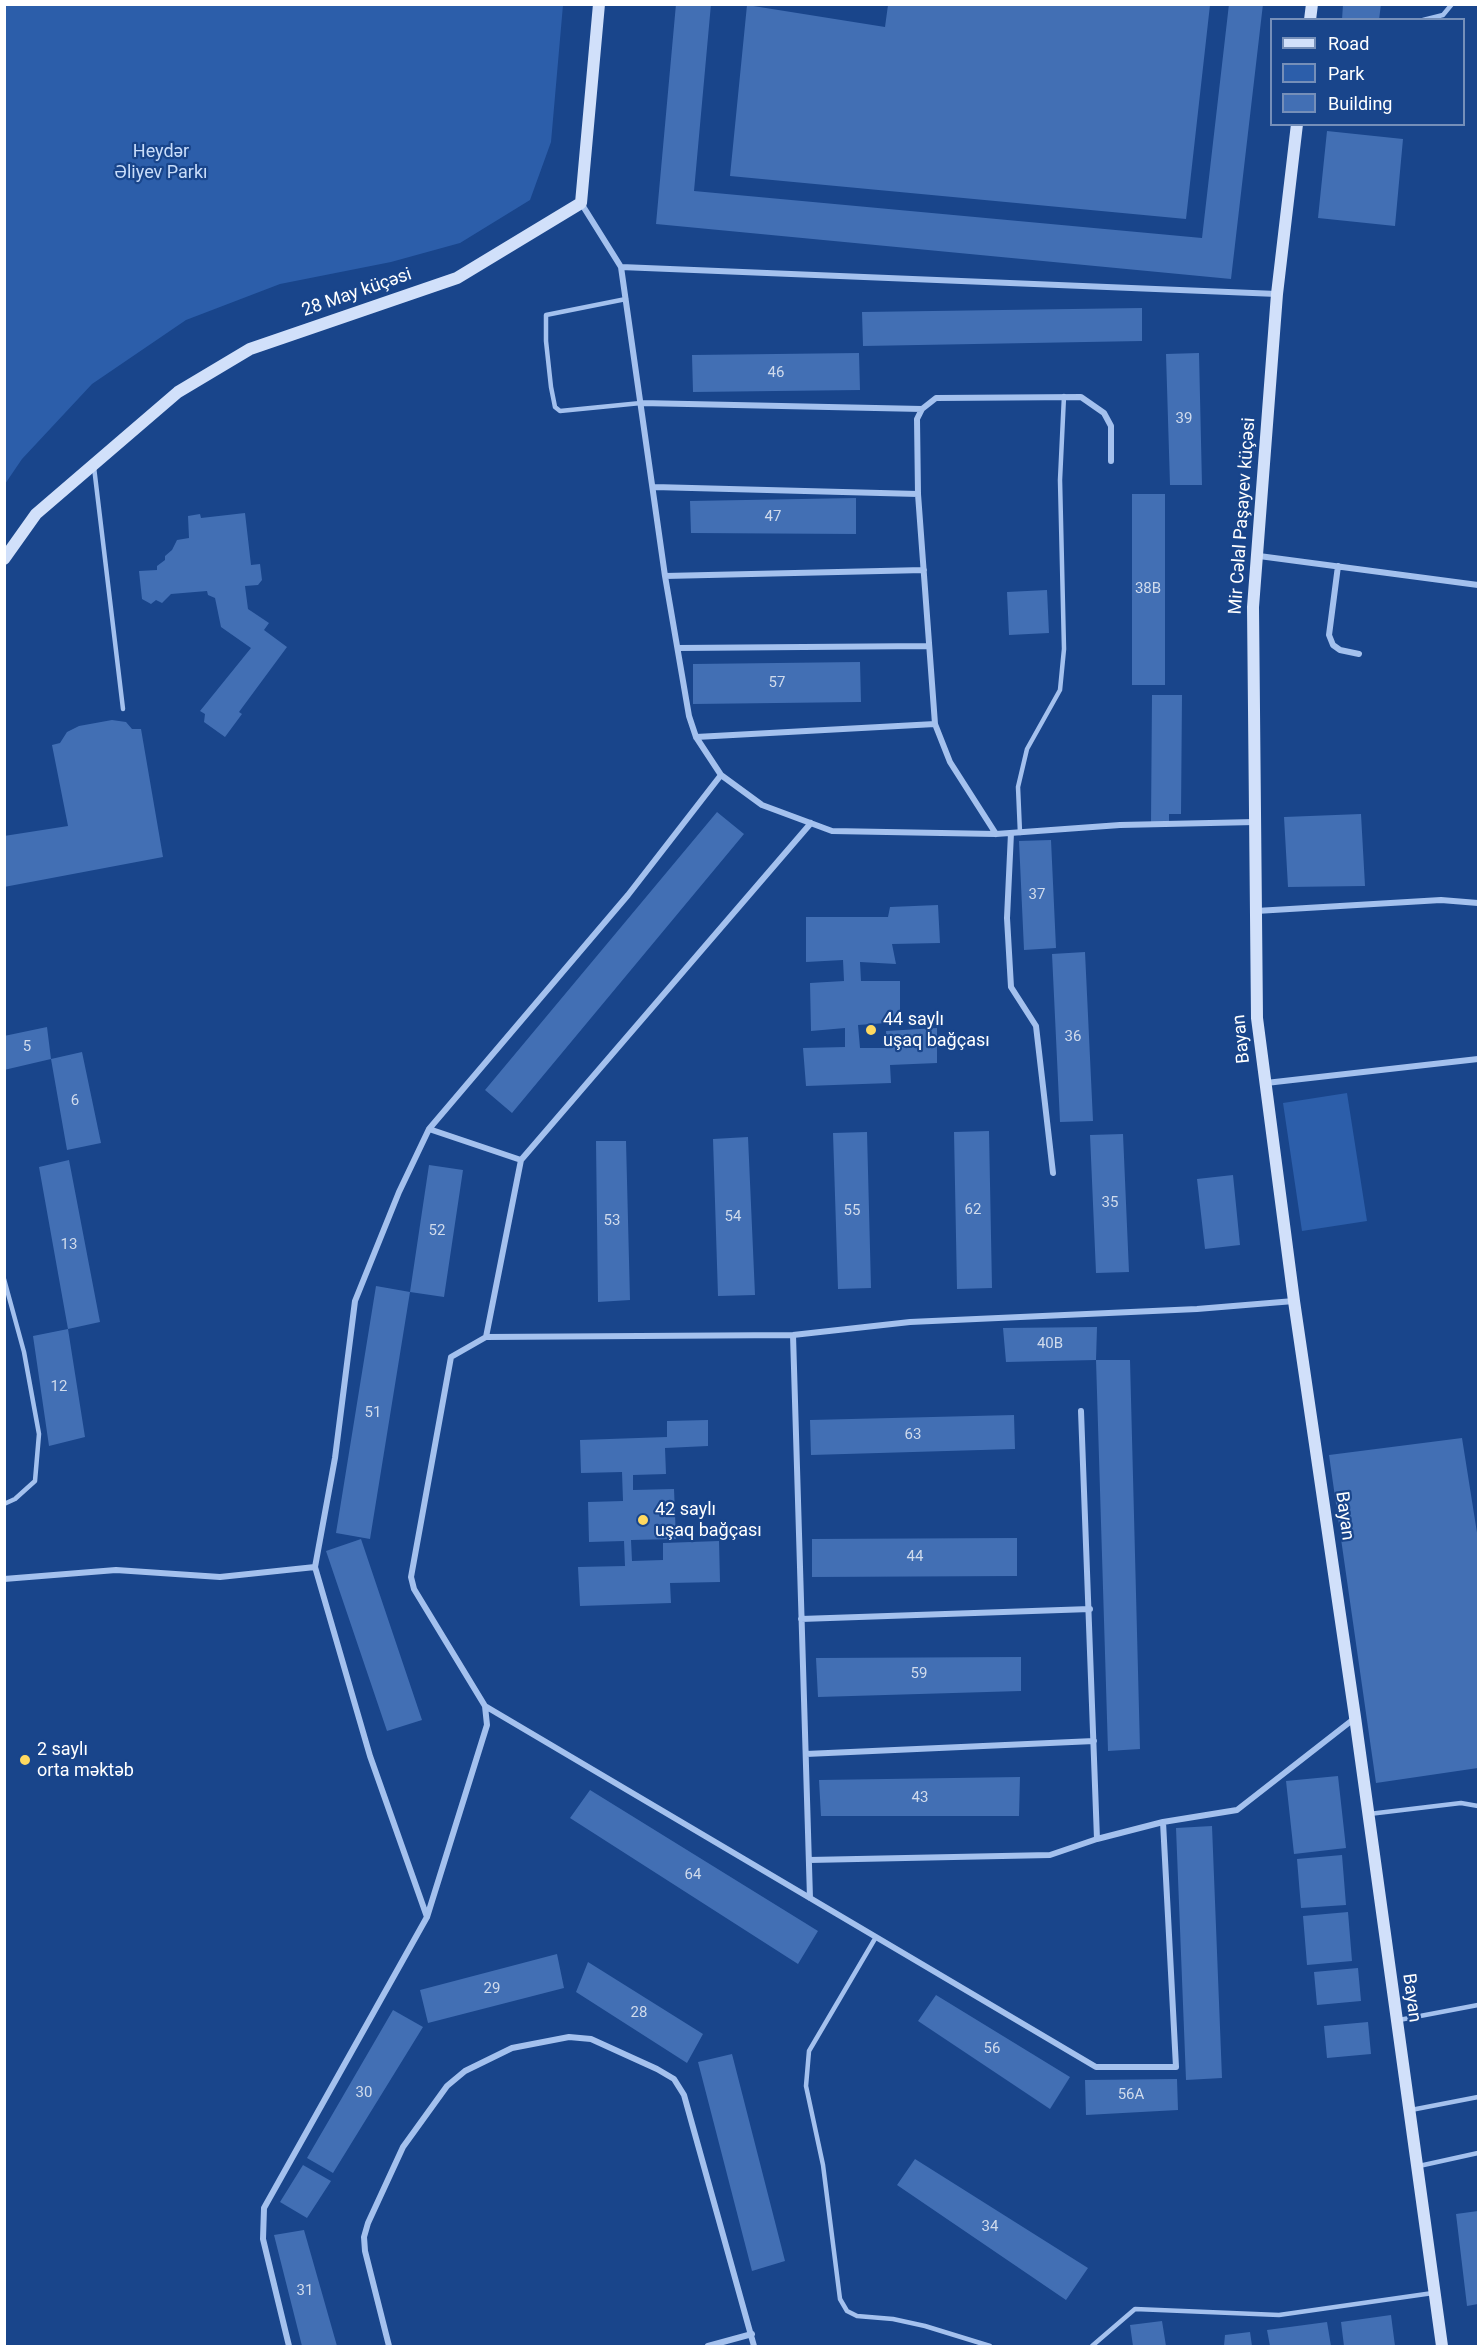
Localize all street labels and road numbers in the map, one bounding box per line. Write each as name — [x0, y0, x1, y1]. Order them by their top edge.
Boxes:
street label: 28 May küçəsi — [299, 264, 415, 322]
street label: Mir Cəlal Paşayev küçəsi — [1225, 417, 1261, 615]
street label: Bayan — [1229, 1014, 1255, 1064]
street label: Bayan — [1330, 1490, 1358, 1542]
street label: Bayan — [1397, 1972, 1425, 2024]

